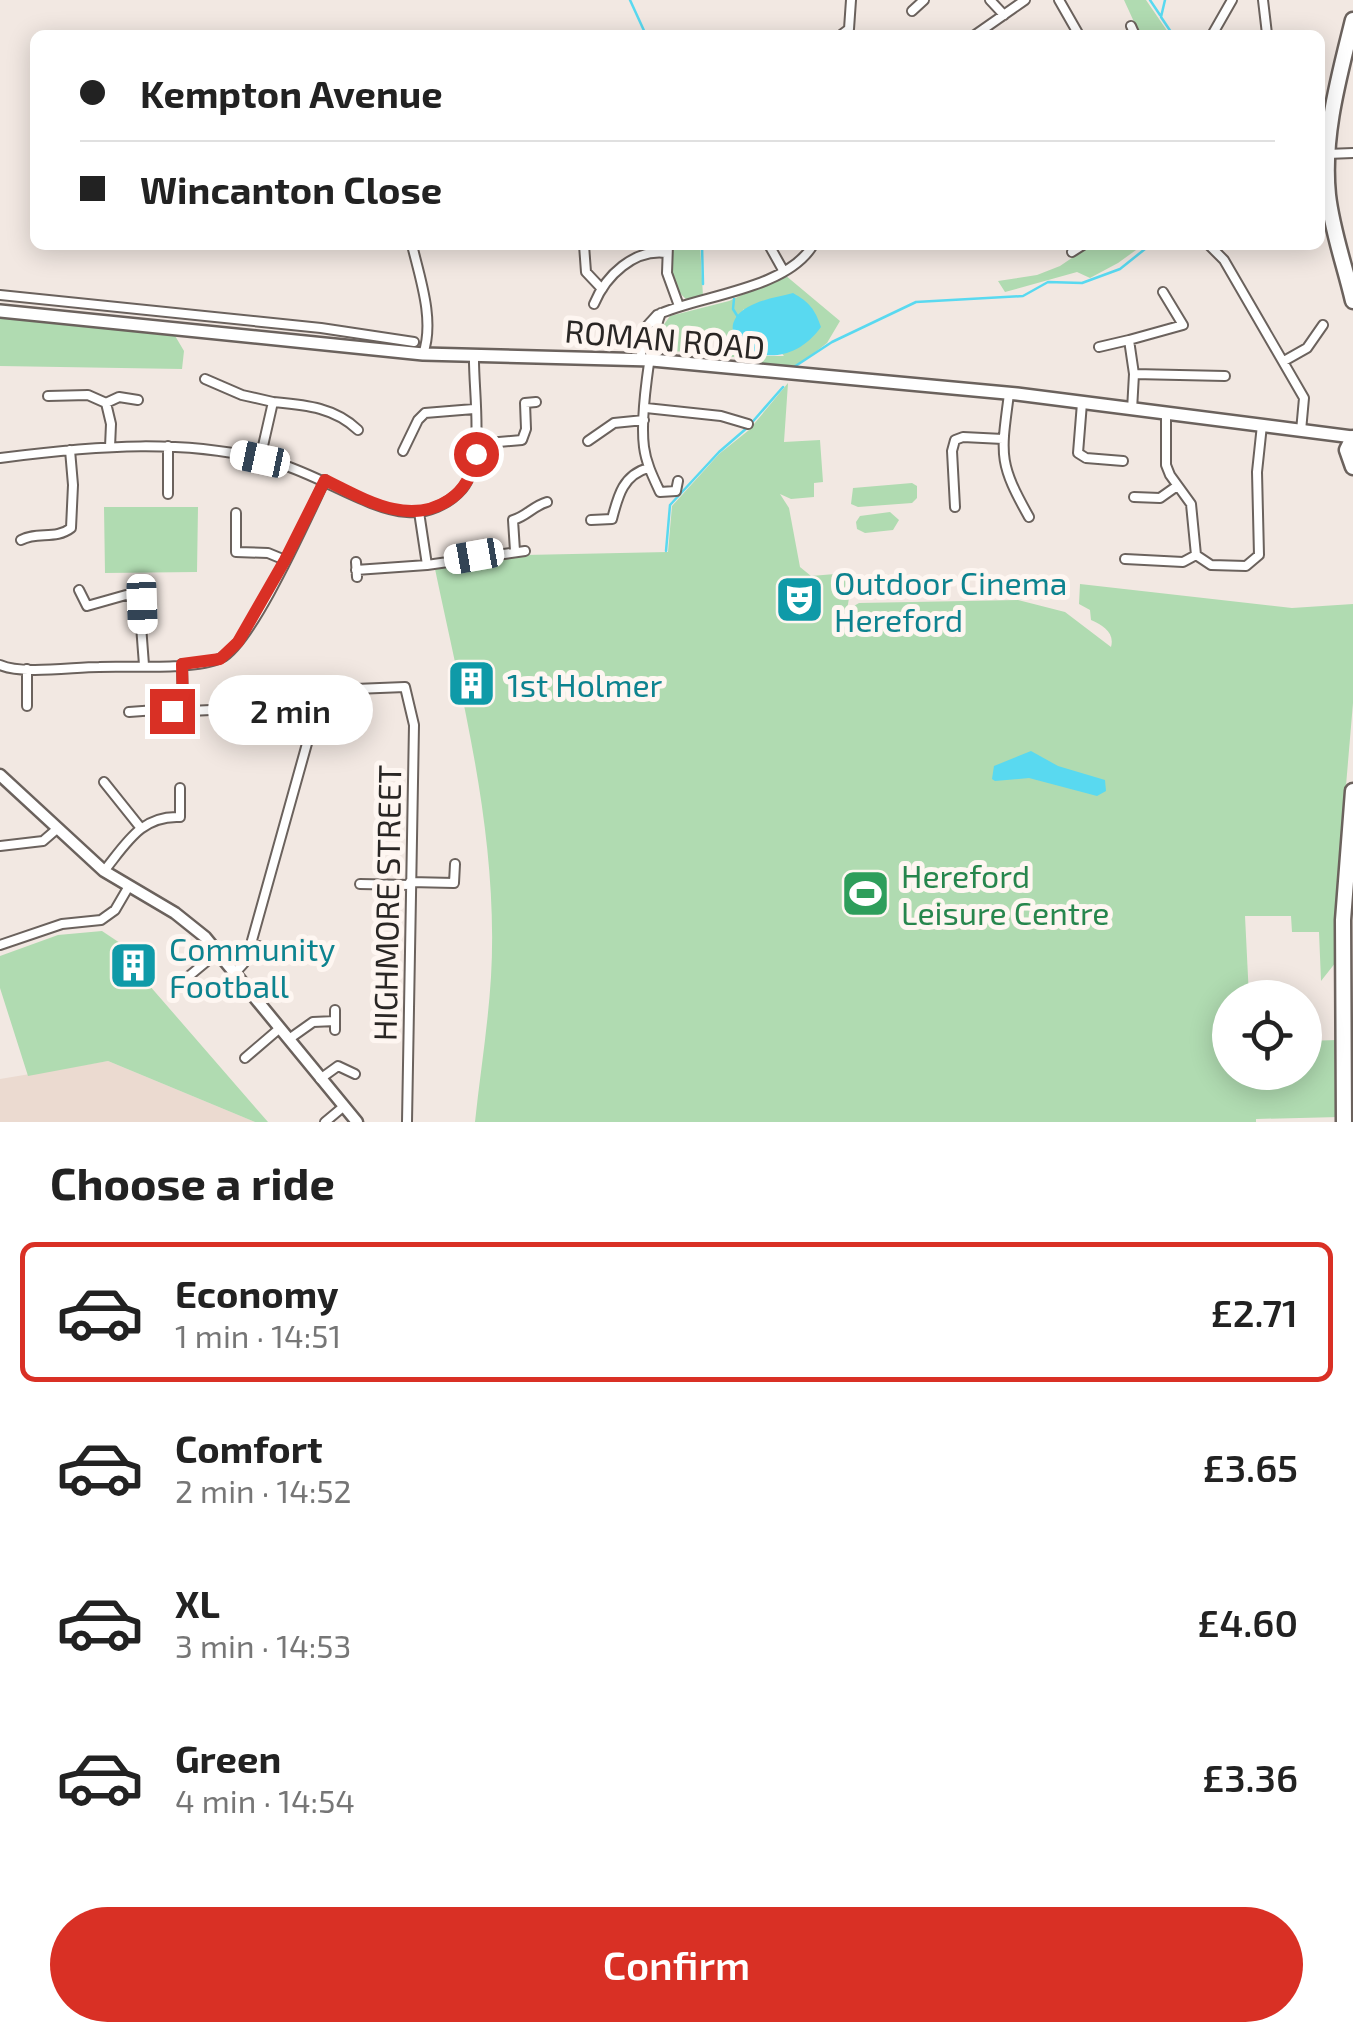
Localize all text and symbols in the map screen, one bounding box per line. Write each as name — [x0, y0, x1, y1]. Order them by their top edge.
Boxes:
text: Kempton Avenue — [140, 70, 443, 116]
text: Wincanton Close — [140, 166, 442, 212]
street label: ROMAN ROAD — [563, 310, 767, 366]
route start — [454, 432, 499, 477]
car — [228, 438, 292, 480]
car — [442, 536, 506, 576]
place label: Outdoor Cinema Hereford — [834, 563, 1067, 638]
car — [126, 573, 158, 635]
theatre icon: Outdoor Cinema Hereford — [773, 574, 825, 626]
building icon: 1st Holmer — [446, 658, 498, 710]
place label: 1st Holmer — [507, 665, 663, 703]
callout: 2 min — [207, 676, 372, 746]
route end — [150, 689, 195, 734]
text: 2 min — [250, 691, 331, 729]
street label: HIGHMORE STREET — [365, 765, 407, 1041]
place label: Hereford Leisure Centre — [901, 856, 1110, 931]
sports icon: Hereford Leisure Centre — [840, 867, 892, 919]
place label: Community Football — [169, 929, 335, 1004]
building icon: Community Football — [108, 940, 160, 992]
map controls — [1212, 980, 1322, 1090]
button: locate — [1212, 980, 1322, 1090]
text: Choose a ride — [50, 1155, 335, 1209]
icon: car — [55, 1267, 145, 1357]
text: Economy — [175, 1270, 339, 1316]
text: £2.71 — [1211, 1289, 1298, 1335]
text: 1 min · 14:51 — [175, 1316, 341, 1354]
icon: car — [55, 1422, 145, 1512]
text: Comfort — [175, 1425, 323, 1471]
text: £3.65 — [1203, 1444, 1298, 1490]
text: 2 min · 14:52 — [175, 1471, 352, 1509]
icon: car — [55, 1577, 145, 1667]
text: XL — [175, 1580, 220, 1626]
text: £4.60 — [1197, 1599, 1298, 1645]
text: 3 min · 14:53 — [175, 1626, 351, 1664]
icon: car — [55, 1732, 145, 1822]
text: Green — [175, 1735, 281, 1781]
text: £3.36 — [1202, 1754, 1298, 1800]
text: 4 min · 14:54 — [175, 1781, 355, 1819]
button: Confirm — [50, 1907, 1303, 2022]

